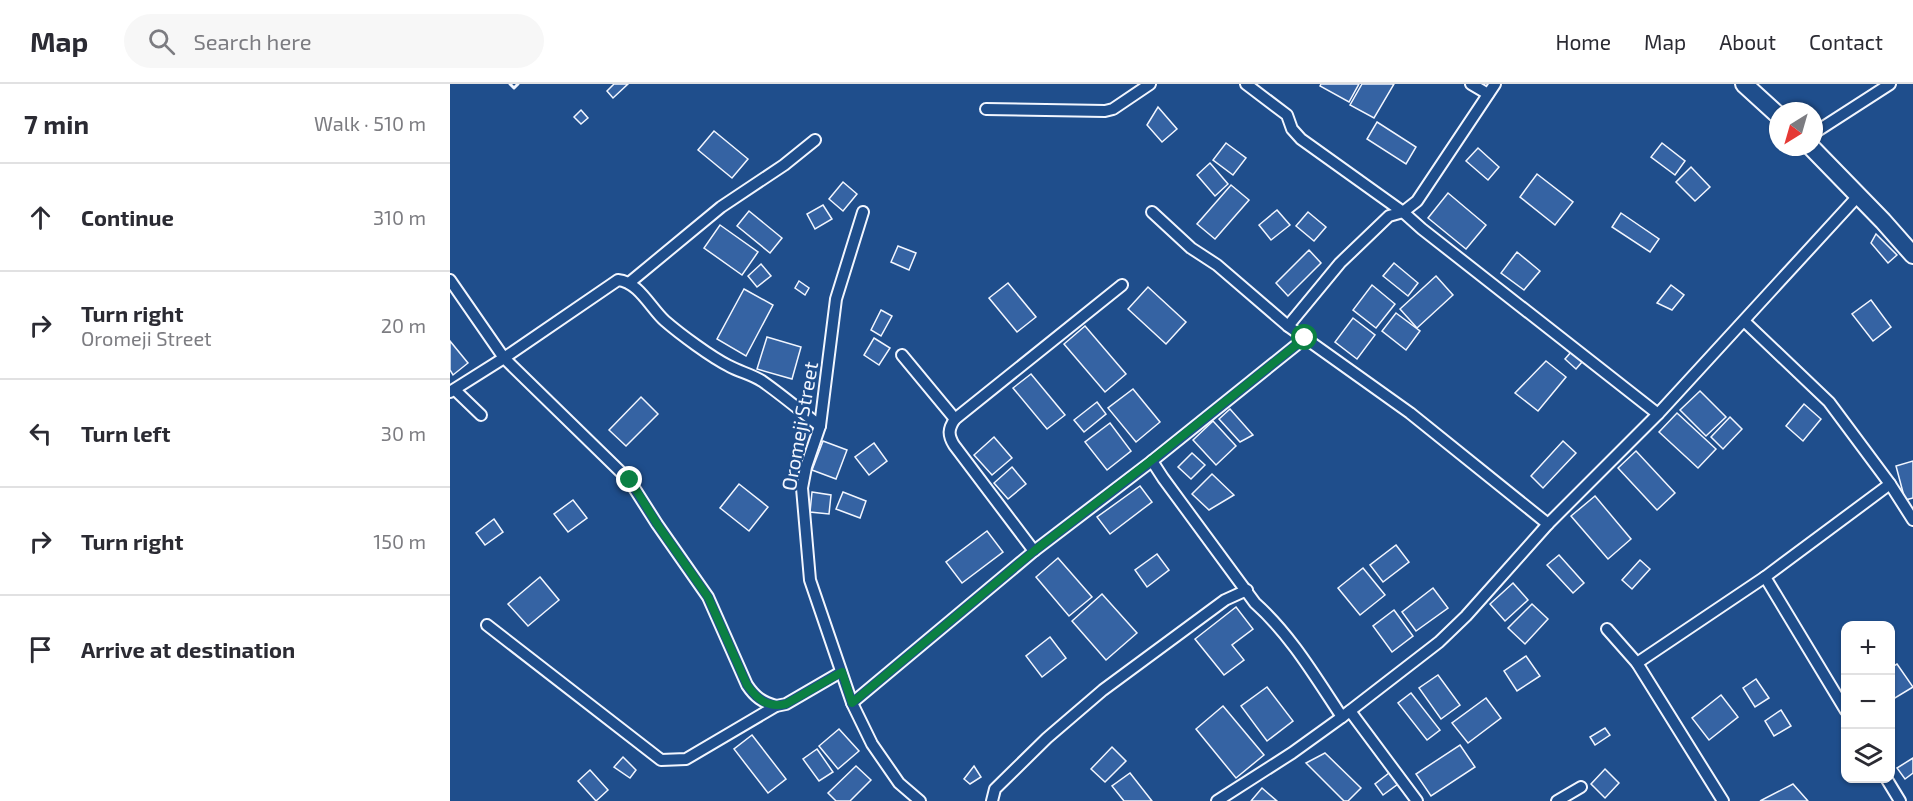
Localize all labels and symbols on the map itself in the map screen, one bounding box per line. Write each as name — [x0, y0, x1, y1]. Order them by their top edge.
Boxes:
north arrow — [1769, 102, 1823, 156]
route start — [1291, 324, 1317, 350]
street label: Oromeji Street — [776, 359, 822, 492]
route end — [616, 466, 642, 492]

